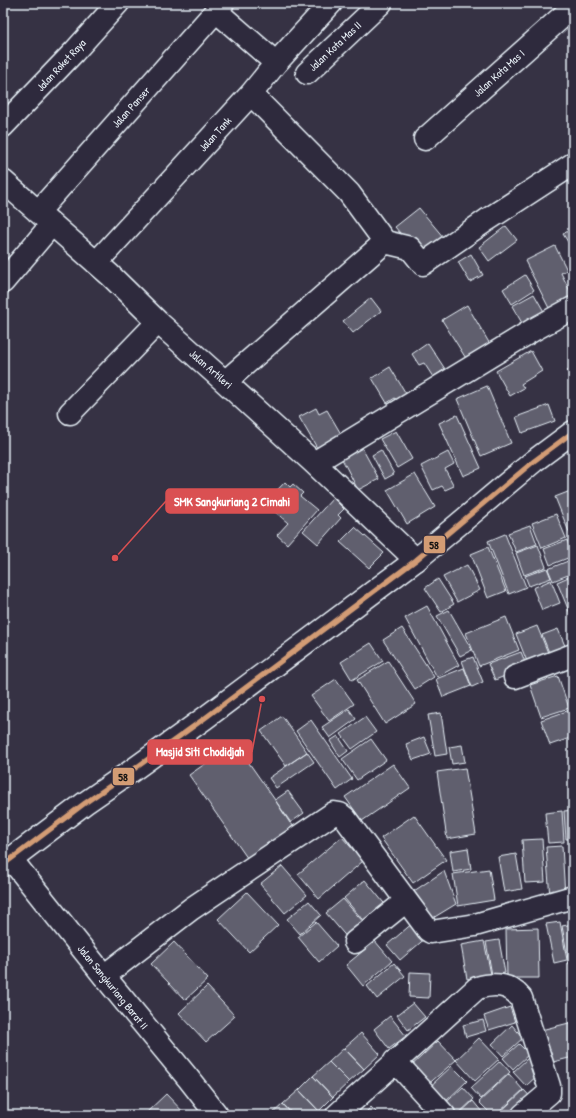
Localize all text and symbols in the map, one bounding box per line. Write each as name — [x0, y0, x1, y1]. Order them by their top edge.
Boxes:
street label: Jalan Kota Mas II — [306, 18, 364, 74]
street label: Jalan Roket Raya — [33, 36, 89, 94]
street label: Jalan Kota Mas I — [470, 46, 528, 100]
street label: Jalan Panser — [109, 83, 154, 130]
street label: Jalan Tank — [196, 113, 235, 154]
street label: Jalan Artileri — [186, 346, 236, 392]
callout: SMK Sangkuriang 2 Cimahi — [166, 489, 298, 513]
text: SMK Sangkuriang 2 Cimahi — [174, 493, 290, 511]
line badge: 58 — [423, 535, 446, 554]
text: 58 — [429, 538, 439, 552]
callout: Masjid Siti Chodidjah — [148, 740, 252, 764]
text: Masjid Siti Chodidjah — [156, 743, 245, 760]
line badge: 58 — [112, 767, 135, 786]
text: 58 — [118, 770, 128, 784]
street label: Jalan Sangkuriang Barat II — [75, 942, 151, 1032]

